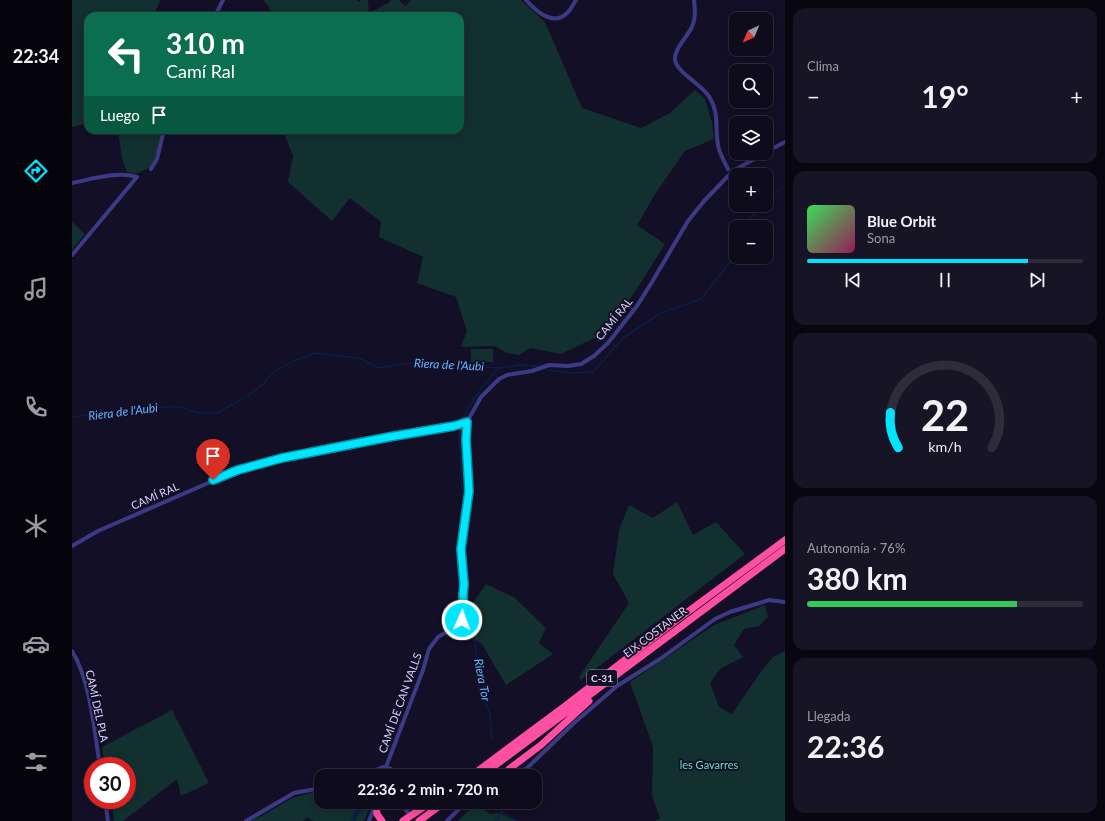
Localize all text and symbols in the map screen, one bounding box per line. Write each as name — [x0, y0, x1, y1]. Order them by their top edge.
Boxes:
north arrow — [729, 12, 773, 56]
map controls — [729, 12, 773, 264]
text: 310 m — [166, 26, 245, 60]
icon: left — [100, 28, 152, 80]
text: 22:34 — [13, 45, 59, 67]
text: Clima — [807, 58, 839, 74]
text: Camí Ral — [166, 60, 235, 82]
button: search — [729, 64, 773, 108]
text: 19° — [921, 78, 969, 114]
text: − — [807, 83, 820, 110]
text: + — [1070, 83, 1083, 110]
icon: arrive — [148, 104, 170, 126]
text: Luego — [100, 106, 140, 124]
button: layers — [729, 116, 773, 160]
icon: directions — [22, 157, 50, 185]
button: + — [729, 168, 773, 212]
text: Blue Orbit — [867, 212, 936, 230]
button: − — [729, 220, 773, 264]
text: Sona — [867, 230, 895, 246]
icon: previous — [842, 269, 864, 291]
icon: pause — [934, 269, 956, 291]
icon: next — [1026, 269, 1048, 291]
icon: music — [22, 275, 50, 303]
street label: CAMÍ RAL — [593, 295, 635, 343]
water label: Riera de l'Aubi — [414, 355, 485, 374]
text: 22 — [921, 390, 969, 440]
icon: phone — [22, 393, 50, 421]
water label: Riera de l'Aubi — [87, 400, 159, 423]
text: km/h — [928, 438, 962, 455]
pin — [196, 439, 230, 480]
icon: arrive — [202, 445, 224, 467]
street label: CAMÍ RAL — [129, 479, 181, 512]
icon: climate — [22, 512, 50, 540]
text: Autonomía · 76% — [807, 540, 905, 556]
text: 380 km — [807, 560, 908, 596]
position arrow — [441, 599, 483, 641]
street label: EIX COSTANER — [620, 603, 689, 660]
icon: car — [22, 630, 50, 658]
street label: CAMÍ DE CAN VALLS — [375, 651, 424, 755]
water label: Riera Tor — [471, 657, 494, 703]
street label: CAMÍ DEL PLA — [83, 669, 112, 744]
road number: C-31 — [587, 670, 617, 686]
text: Llegada — [807, 708, 851, 724]
text: 22:36 — [807, 728, 884, 764]
icon: filters — [22, 748, 50, 776]
speed limit sign: 30 — [84, 757, 136, 809]
park label: les Gavarres — [680, 758, 739, 771]
text: 22:36 · 2 min · 720 m — [358, 780, 498, 798]

